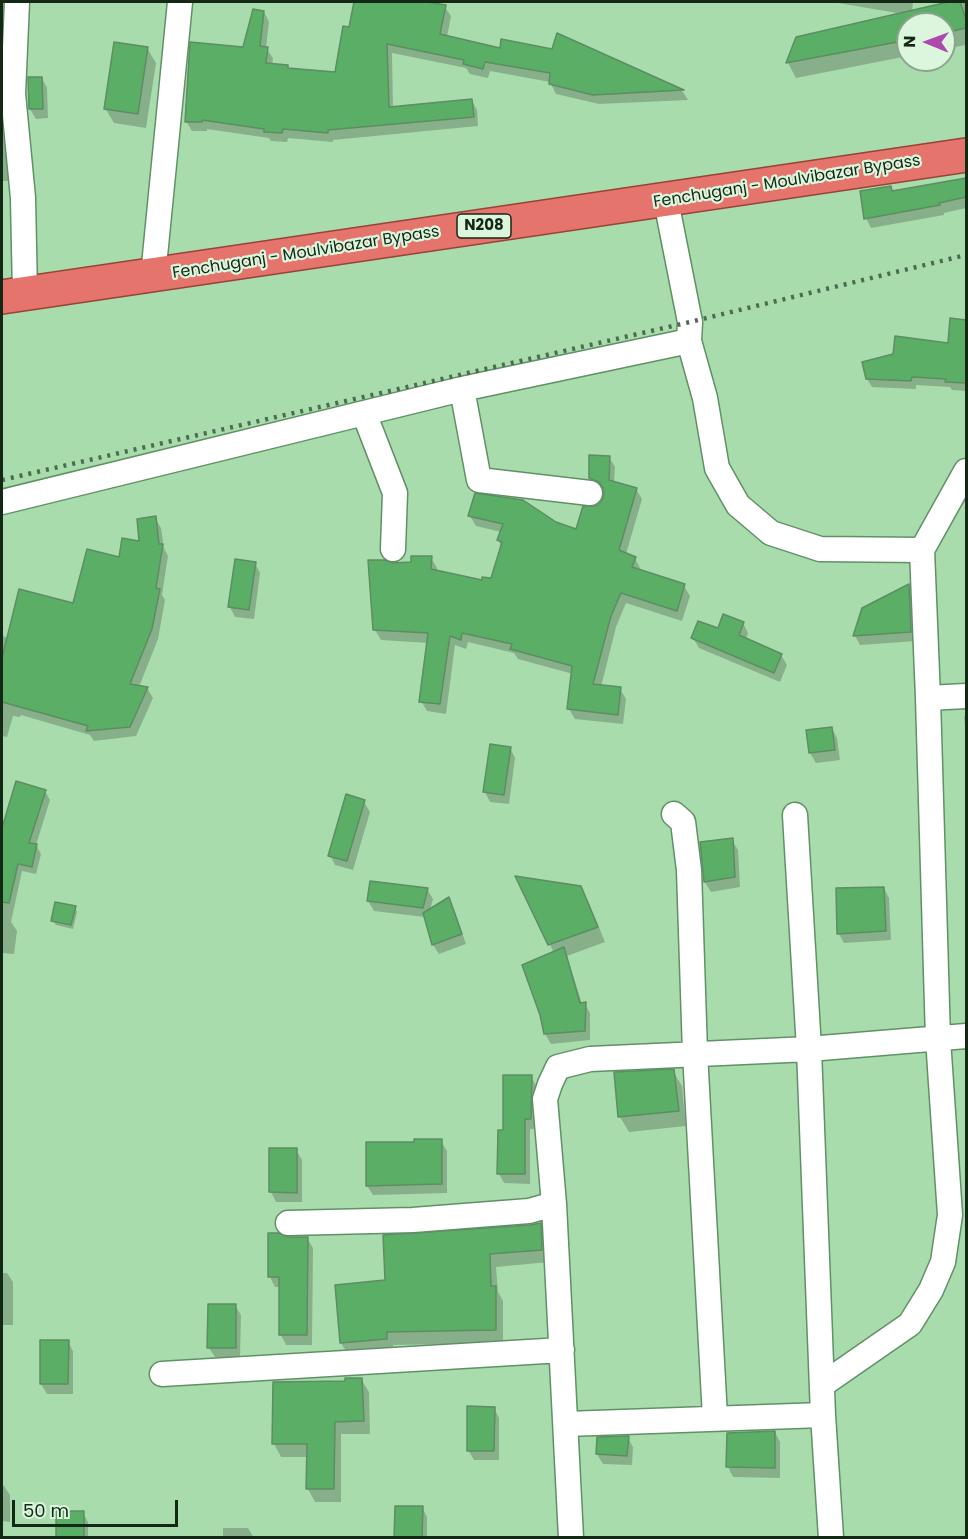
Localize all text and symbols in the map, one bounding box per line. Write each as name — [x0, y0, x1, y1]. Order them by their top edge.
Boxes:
north arrow — [896, 12, 956, 72]
text: N — [898, 35, 921, 48]
street label: Fenchuganj - Moulvibazar Bypass — [652, 151, 922, 213]
road number: N208 — [457, 214, 511, 238]
street label: Fenchuganj - Moulvibazar Bypass — [171, 222, 441, 284]
scale bar — [15, 1488, 182, 1526]
text: 50 m — [23, 1498, 69, 1523]

